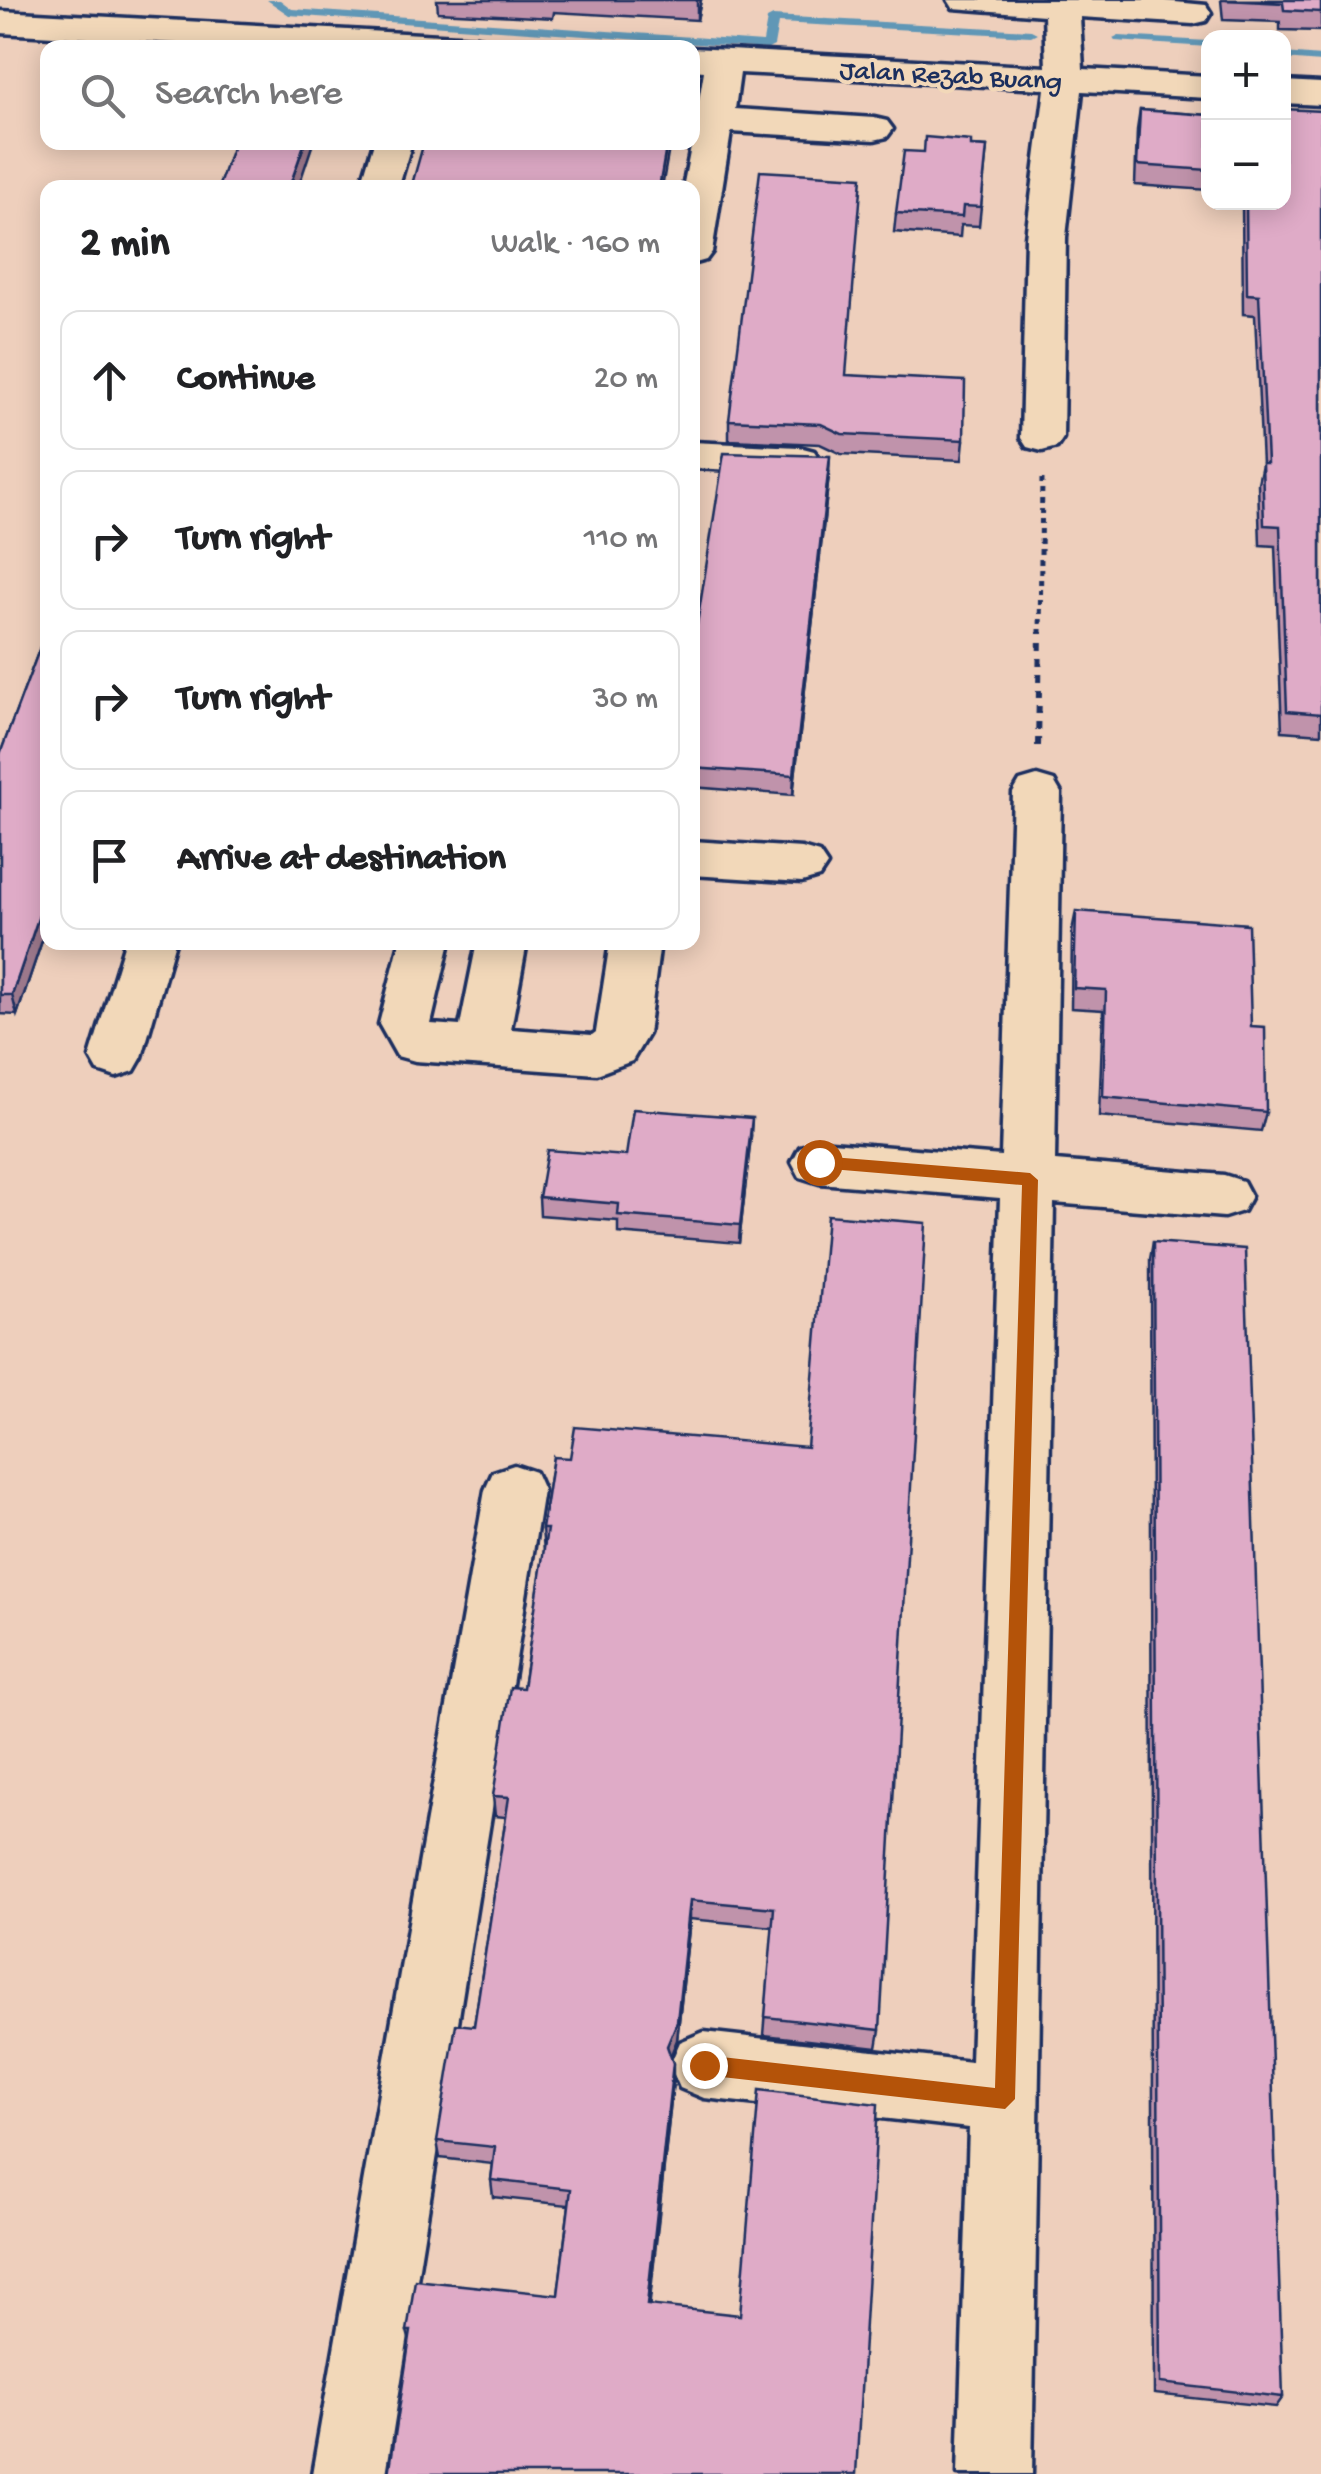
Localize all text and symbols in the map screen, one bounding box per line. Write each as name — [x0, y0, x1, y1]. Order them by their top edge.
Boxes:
map controls — [1201, 30, 1291, 210]
button: + — [1201, 30, 1291, 120]
search box — [40, 40, 700, 150]
street label: Jalan Rezab Buang — [839, 55, 1063, 100]
icon: search — [75, 68, 130, 123]
text: Search here — [155, 73, 342, 117]
button: − — [1201, 120, 1291, 210]
text: 2 min — [80, 221, 169, 270]
text: Walk · 160 m — [491, 226, 660, 264]
icon: ahead — [82, 353, 137, 408]
text: Continue — [177, 358, 315, 402]
text: 20 m — [594, 361, 658, 399]
icon: right — [82, 513, 137, 568]
text: Turn right — [177, 518, 329, 562]
text: 110 m — [584, 521, 658, 559]
icon: right — [82, 673, 137, 728]
text: Turn right — [177, 678, 329, 722]
text: 30 m — [593, 681, 658, 719]
icon: arrive — [82, 833, 137, 888]
text: Arrive at destination — [177, 838, 506, 882]
route start — [797, 1140, 843, 1186]
route end — [682, 2043, 728, 2089]

